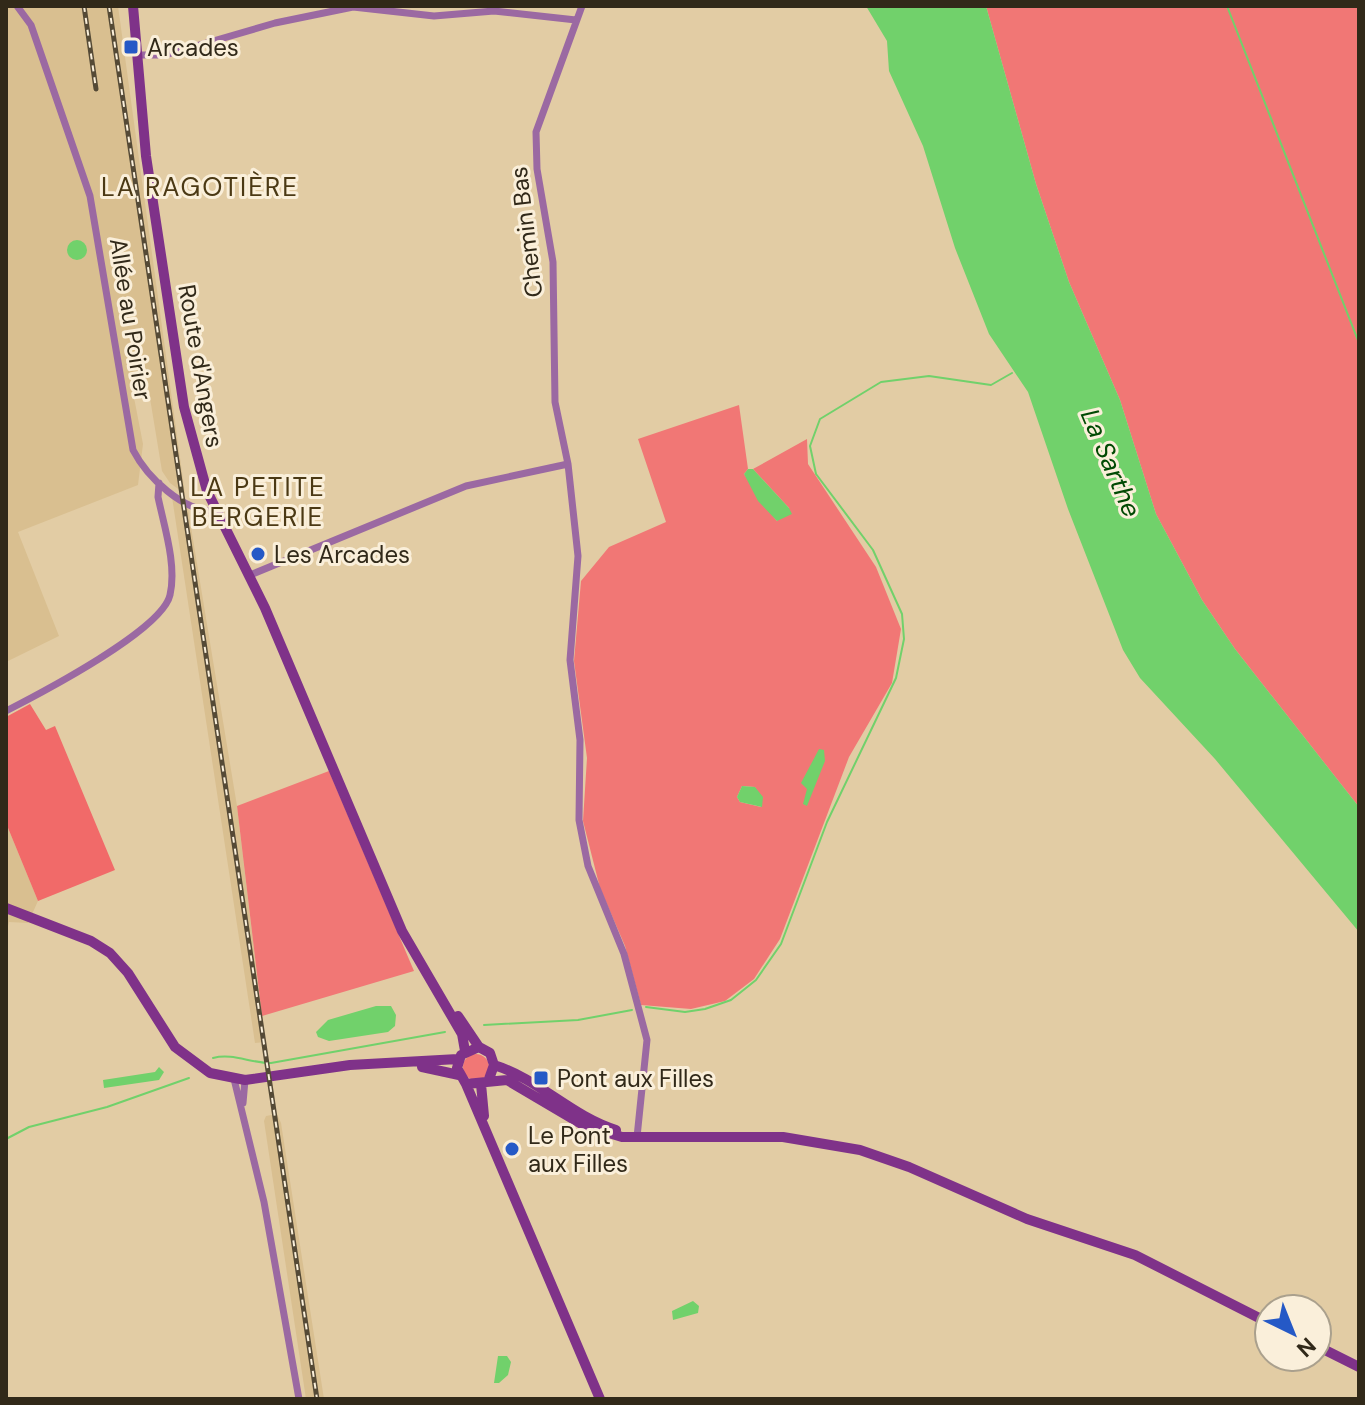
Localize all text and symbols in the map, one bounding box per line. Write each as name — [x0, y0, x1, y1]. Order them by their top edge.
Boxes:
place label: Arcades — [147, 32, 239, 63]
marker: Arcades — [122, 38, 140, 56]
street label: Chemin Bas — [503, 165, 549, 299]
district label: LA RAGOTIÈRE — [101, 170, 299, 204]
street label: Allée au Poirier — [103, 236, 159, 402]
street label: Route d'Angers — [171, 282, 231, 450]
water label: La Sarthe — [1073, 404, 1149, 522]
district label: LA PETITE BERGERIE — [190, 470, 326, 534]
place label: Les Arcades — [274, 539, 410, 570]
marker: Les Arcades — [249, 545, 267, 563]
place label: Pont aux Filles — [557, 1063, 714, 1094]
marker: Pont aux Filles — [532, 1069, 550, 1087]
place label: Le Pont aux Filles — [528, 1120, 628, 1179]
marker: Le Pont aux Filles — [503, 1140, 521, 1158]
north arrow — [1253, 1293, 1333, 1373]
text: N — [1291, 1331, 1322, 1363]

